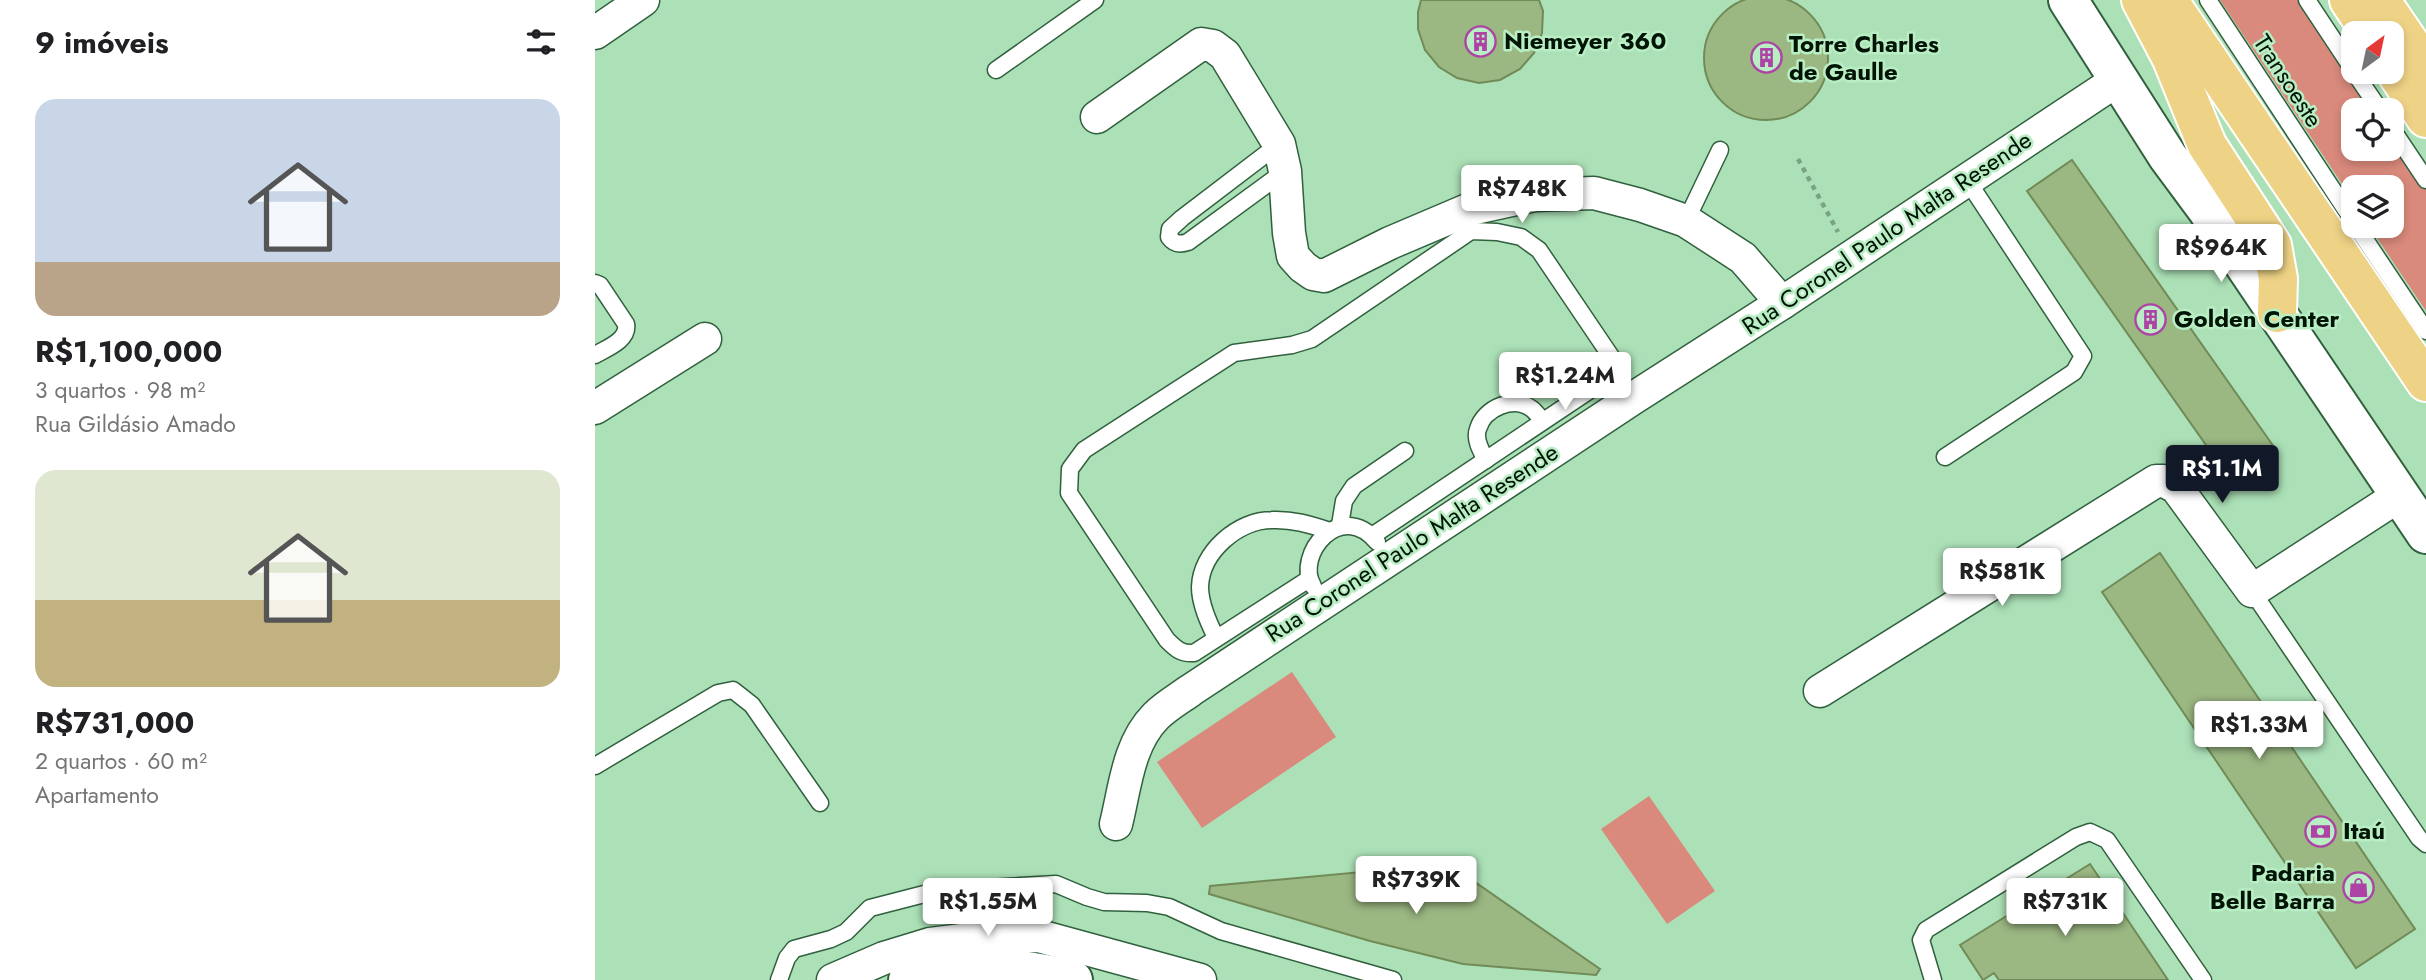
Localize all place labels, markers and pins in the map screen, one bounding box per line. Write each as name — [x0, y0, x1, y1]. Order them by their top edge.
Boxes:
place label: Niemeyer 360 — [1504, 23, 1666, 58]
building icon: Niemeyer 360 — [1464, 24, 1498, 58]
place label: Torre Charles de Gaulle — [1789, 26, 1939, 89]
building icon: Torre Charles de Gaulle — [1749, 41, 1783, 75]
pin: R$748K — [1465, 166, 1579, 225]
pin: R$964K — [2164, 224, 2278, 284]
place label: Golden Center — [2174, 301, 2339, 336]
building icon: Golden Center — [2134, 302, 2168, 336]
pin: R$1.24M — [1500, 352, 1630, 412]
pin: R$1.1M — [2165, 446, 2279, 505]
pin: R$581K — [1945, 548, 2059, 608]
pin: R$1.33M — [2194, 702, 2324, 761]
place label: Itaú — [2343, 813, 2385, 848]
bank icon: Itaú — [2303, 814, 2337, 848]
place label: Padaria Belle Barra — [2210, 855, 2335, 918]
pin: R$739K — [1359, 856, 1473, 916]
shop icon: Padaria Belle Barra — [2341, 870, 2375, 904]
pin: R$1.55M — [923, 878, 1053, 938]
pin: R$731K — [2008, 878, 2122, 938]

